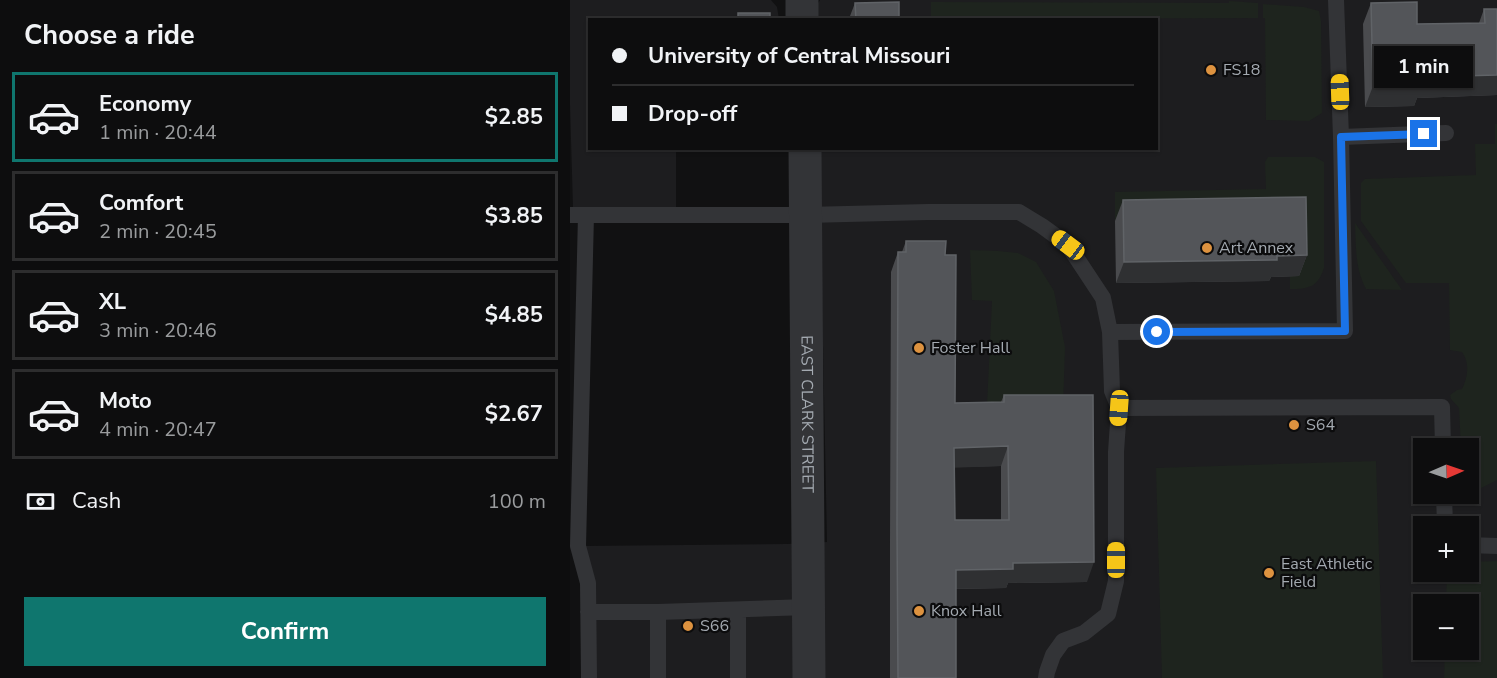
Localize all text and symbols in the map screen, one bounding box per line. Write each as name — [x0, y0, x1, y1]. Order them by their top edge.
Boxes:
text: Choose a ride — [24, 17, 195, 54]
text: University of Central Missouri — [648, 41, 950, 71]
callout: 1 min — [1374, 47, 1474, 89]
text: 1 min — [1398, 53, 1449, 80]
place label: FS18 — [1223, 59, 1260, 81]
marker: FS18 — [1204, 63, 1218, 77]
car — [1330, 74, 1350, 110]
text: Economy — [99, 89, 191, 119]
icon: car — [27, 90, 81, 144]
text: Drop-off — [648, 99, 737, 129]
text: $2.85 — [485, 102, 543, 132]
text: 1 min · 20:44 — [99, 119, 217, 146]
route end — [1410, 120, 1437, 147]
text: Comfort — [99, 188, 183, 218]
icon: car — [27, 189, 81, 243]
text: $3.85 — [485, 201, 543, 231]
text: 2 min · 20:45 — [99, 218, 217, 245]
car — [1048, 227, 1088, 263]
place label: Art Annex — [1219, 237, 1294, 259]
marker: Art Annex — [1200, 241, 1214, 255]
text: XL — [99, 287, 126, 317]
icon: car — [27, 288, 81, 342]
text: $4.85 — [485, 300, 543, 330]
text: 3 min · 20:46 — [99, 317, 217, 344]
route start — [1143, 318, 1170, 345]
street label: EAST CLARK STREET — [795, 335, 819, 493]
place label: Foster Hall — [931, 337, 1010, 359]
marker: Foster Hall — [912, 341, 926, 355]
text: Moto — [99, 386, 152, 416]
icon: car — [27, 387, 81, 441]
car — [1109, 389, 1129, 427]
text: $2.67 — [485, 399, 543, 429]
place label: S64 — [1306, 414, 1335, 436]
text: 4 min · 20:47 — [99, 416, 217, 443]
marker: S64 — [1287, 418, 1301, 432]
north arrow — [1413, 438, 1479, 504]
map controls — [1413, 438, 1479, 660]
icon: cash — [24, 485, 57, 518]
text: Cash — [72, 486, 121, 516]
text: 100 m — [488, 488, 546, 515]
button: + — [1413, 516, 1479, 582]
car — [1107, 542, 1125, 578]
place label: East Athletic Field — [1281, 553, 1373, 593]
marker: East Athletic Field — [1262, 566, 1276, 580]
button: − — [1413, 594, 1479, 660]
button: Confirm — [24, 597, 546, 666]
place label: Knox Hall — [931, 600, 1002, 622]
marker: Knox Hall — [912, 604, 926, 618]
place label: S66 — [700, 615, 729, 637]
marker: S66 — [681, 619, 695, 633]

